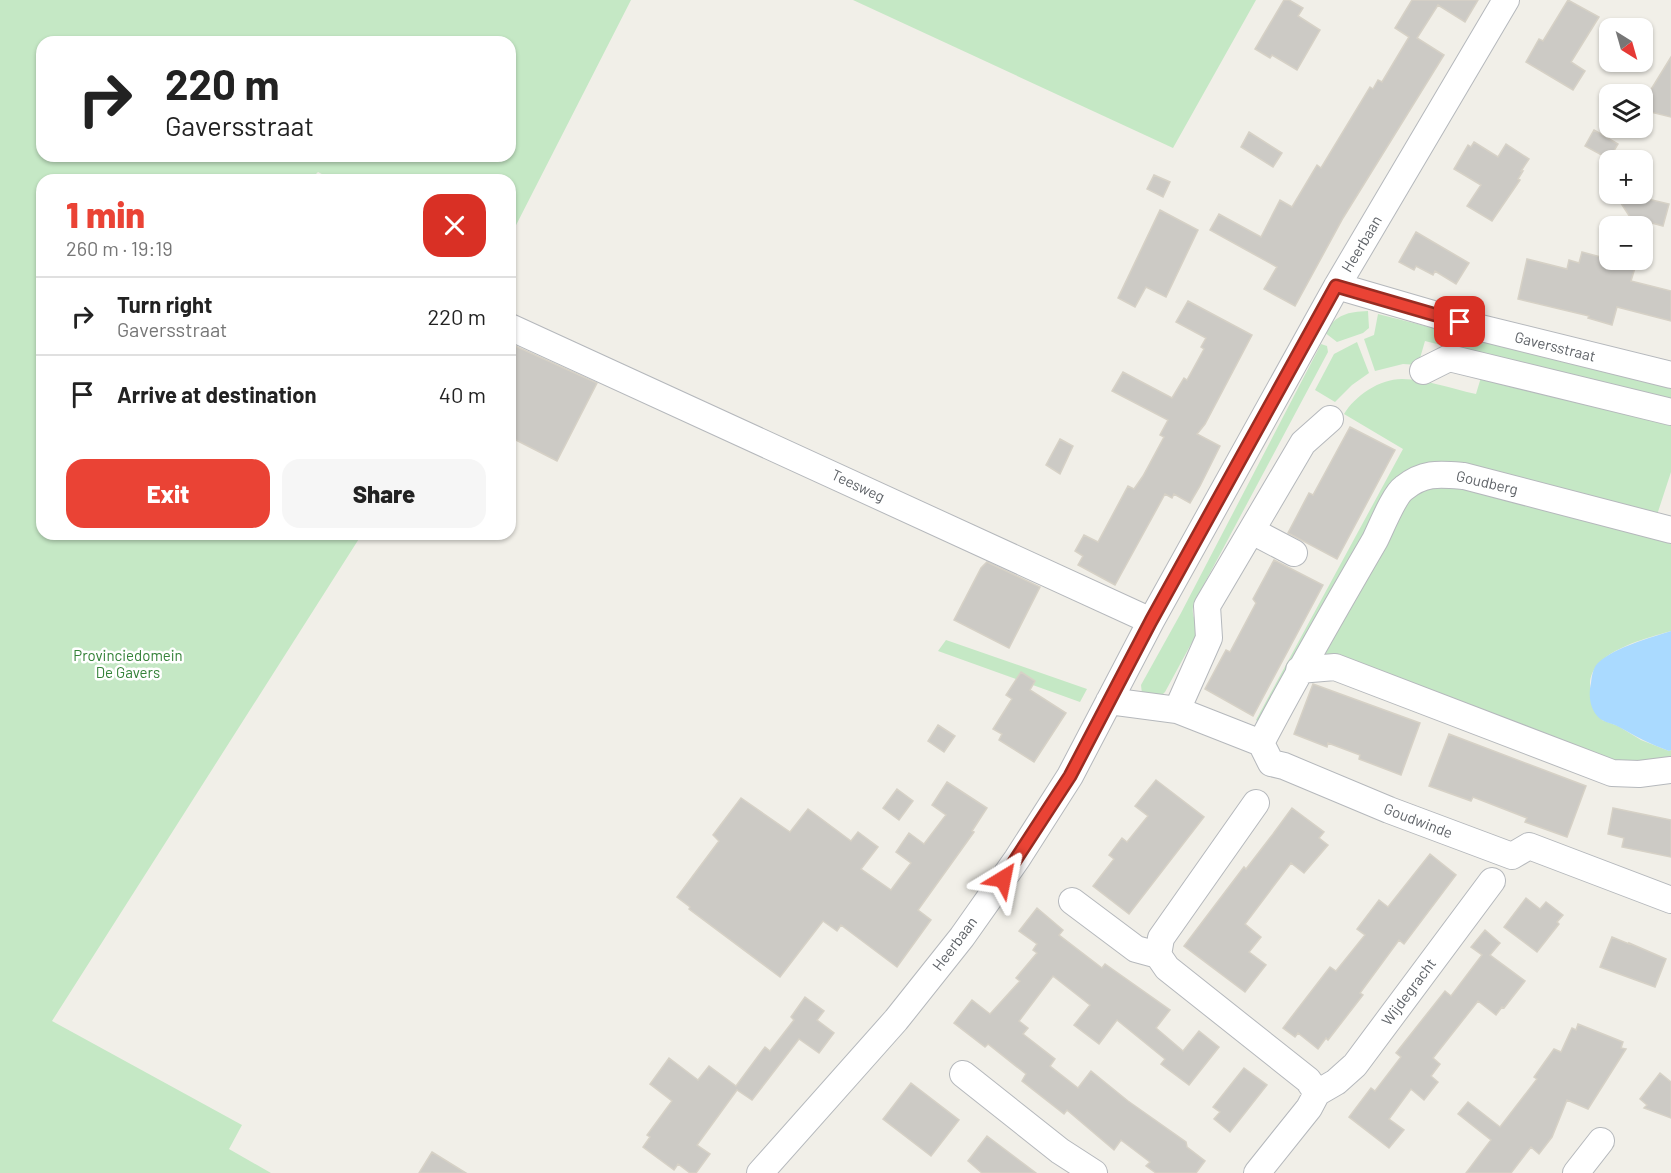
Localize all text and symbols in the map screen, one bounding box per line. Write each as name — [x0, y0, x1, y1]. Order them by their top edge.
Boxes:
north arrow — [1599, 18, 1653, 72]
map controls — [1599, 18, 1653, 270]
text: 220 m — [165, 58, 279, 108]
icon: right — [66, 60, 144, 138]
button: layers — [1599, 84, 1653, 138]
text: Gaversstraat — [165, 109, 314, 141]
button: + — [1599, 150, 1653, 204]
text: 1 min — [66, 192, 145, 235]
button: close — [423, 194, 486, 257]
street label: Heerbaan — [1337, 212, 1385, 275]
button: − — [1599, 216, 1653, 270]
text: 260 m · 19:19 — [66, 236, 173, 260]
text: Turn right — [117, 291, 212, 317]
pin — [1434, 296, 1485, 347]
icon: right — [66, 300, 99, 333]
text: 220 m — [427, 303, 486, 329]
icon: arrive — [1443, 305, 1476, 338]
text: Gaversstraat — [117, 317, 227, 341]
street label: Gaversstraat — [1513, 327, 1598, 365]
icon: arrive — [66, 378, 99, 411]
text: Arrive at destination — [117, 381, 316, 407]
text: 40 m — [439, 381, 486, 407]
button: Exit — [66, 459, 270, 528]
button: Share — [282, 459, 486, 528]
street label: Teesweg — [829, 465, 888, 505]
street label: Goudberg — [1455, 466, 1520, 498]
park label: Provinciedomein De Gavers — [73, 646, 183, 681]
street label: Goudwinde — [1381, 799, 1455, 841]
position arrow — [971, 847, 1035, 911]
street label: Heerbaan — [928, 913, 980, 974]
street label: Wijdegracht — [1377, 954, 1439, 1028]

